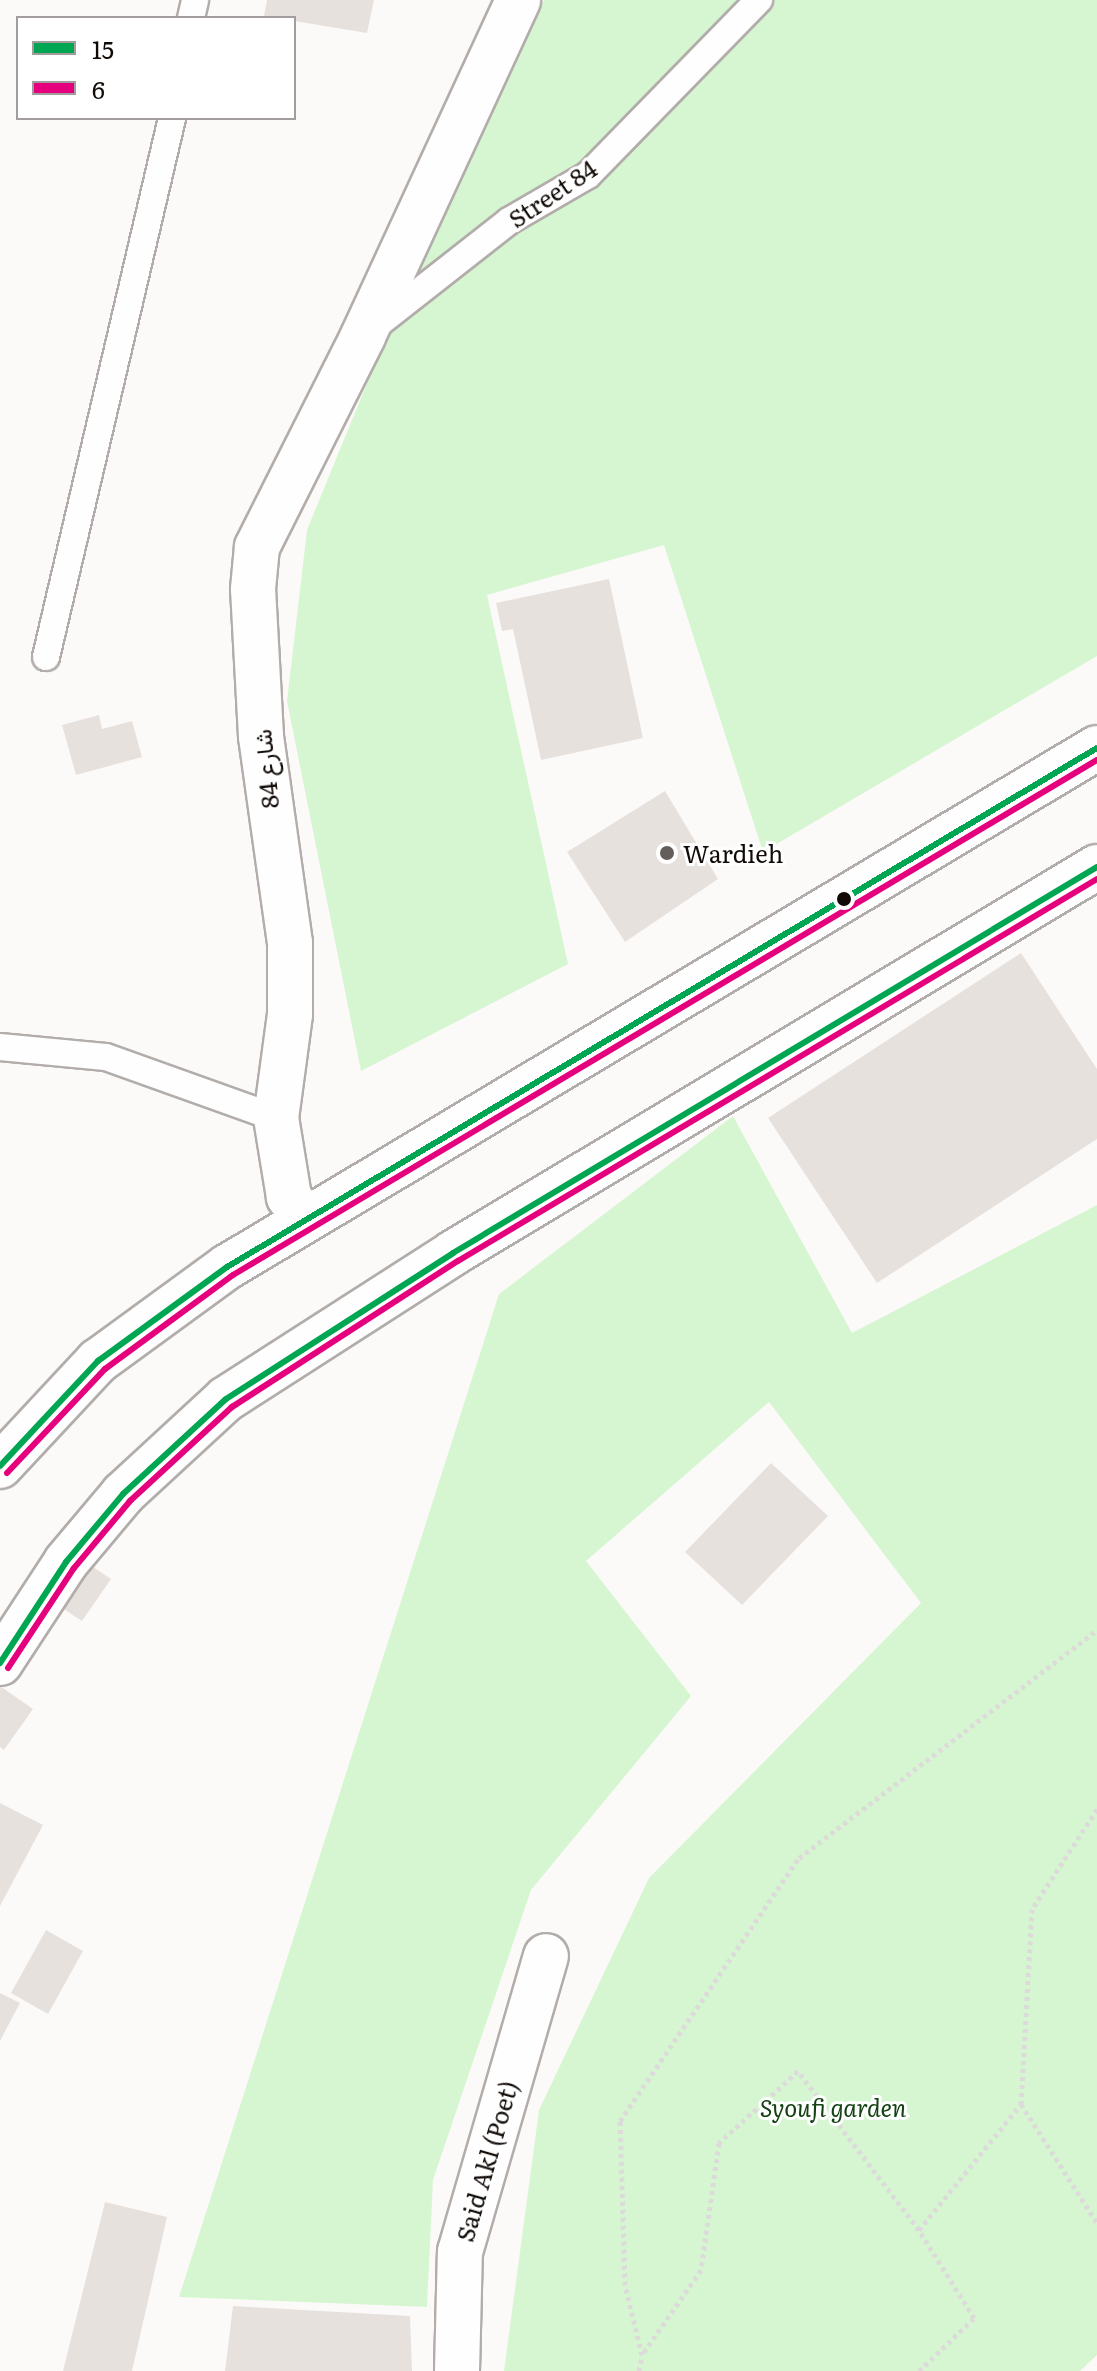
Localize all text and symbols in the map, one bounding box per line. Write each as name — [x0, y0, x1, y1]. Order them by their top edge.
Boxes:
legend — [16, 16, 296, 120]
text: 15 — [92, 31, 114, 66]
text: 6 — [92, 71, 105, 106]
street label: Street 84 — [503, 153, 601, 233]
street label: شارع 84 — [247, 728, 283, 810]
place label: Wardieh — [683, 839, 783, 867]
marker: Wardieh — [658, 844, 676, 862]
unlabelled marker — [836, 891, 852, 907]
street label: Said Akl (Poet) — [449, 2077, 523, 2245]
park label: Syoufi garden — [760, 2093, 906, 2121]

